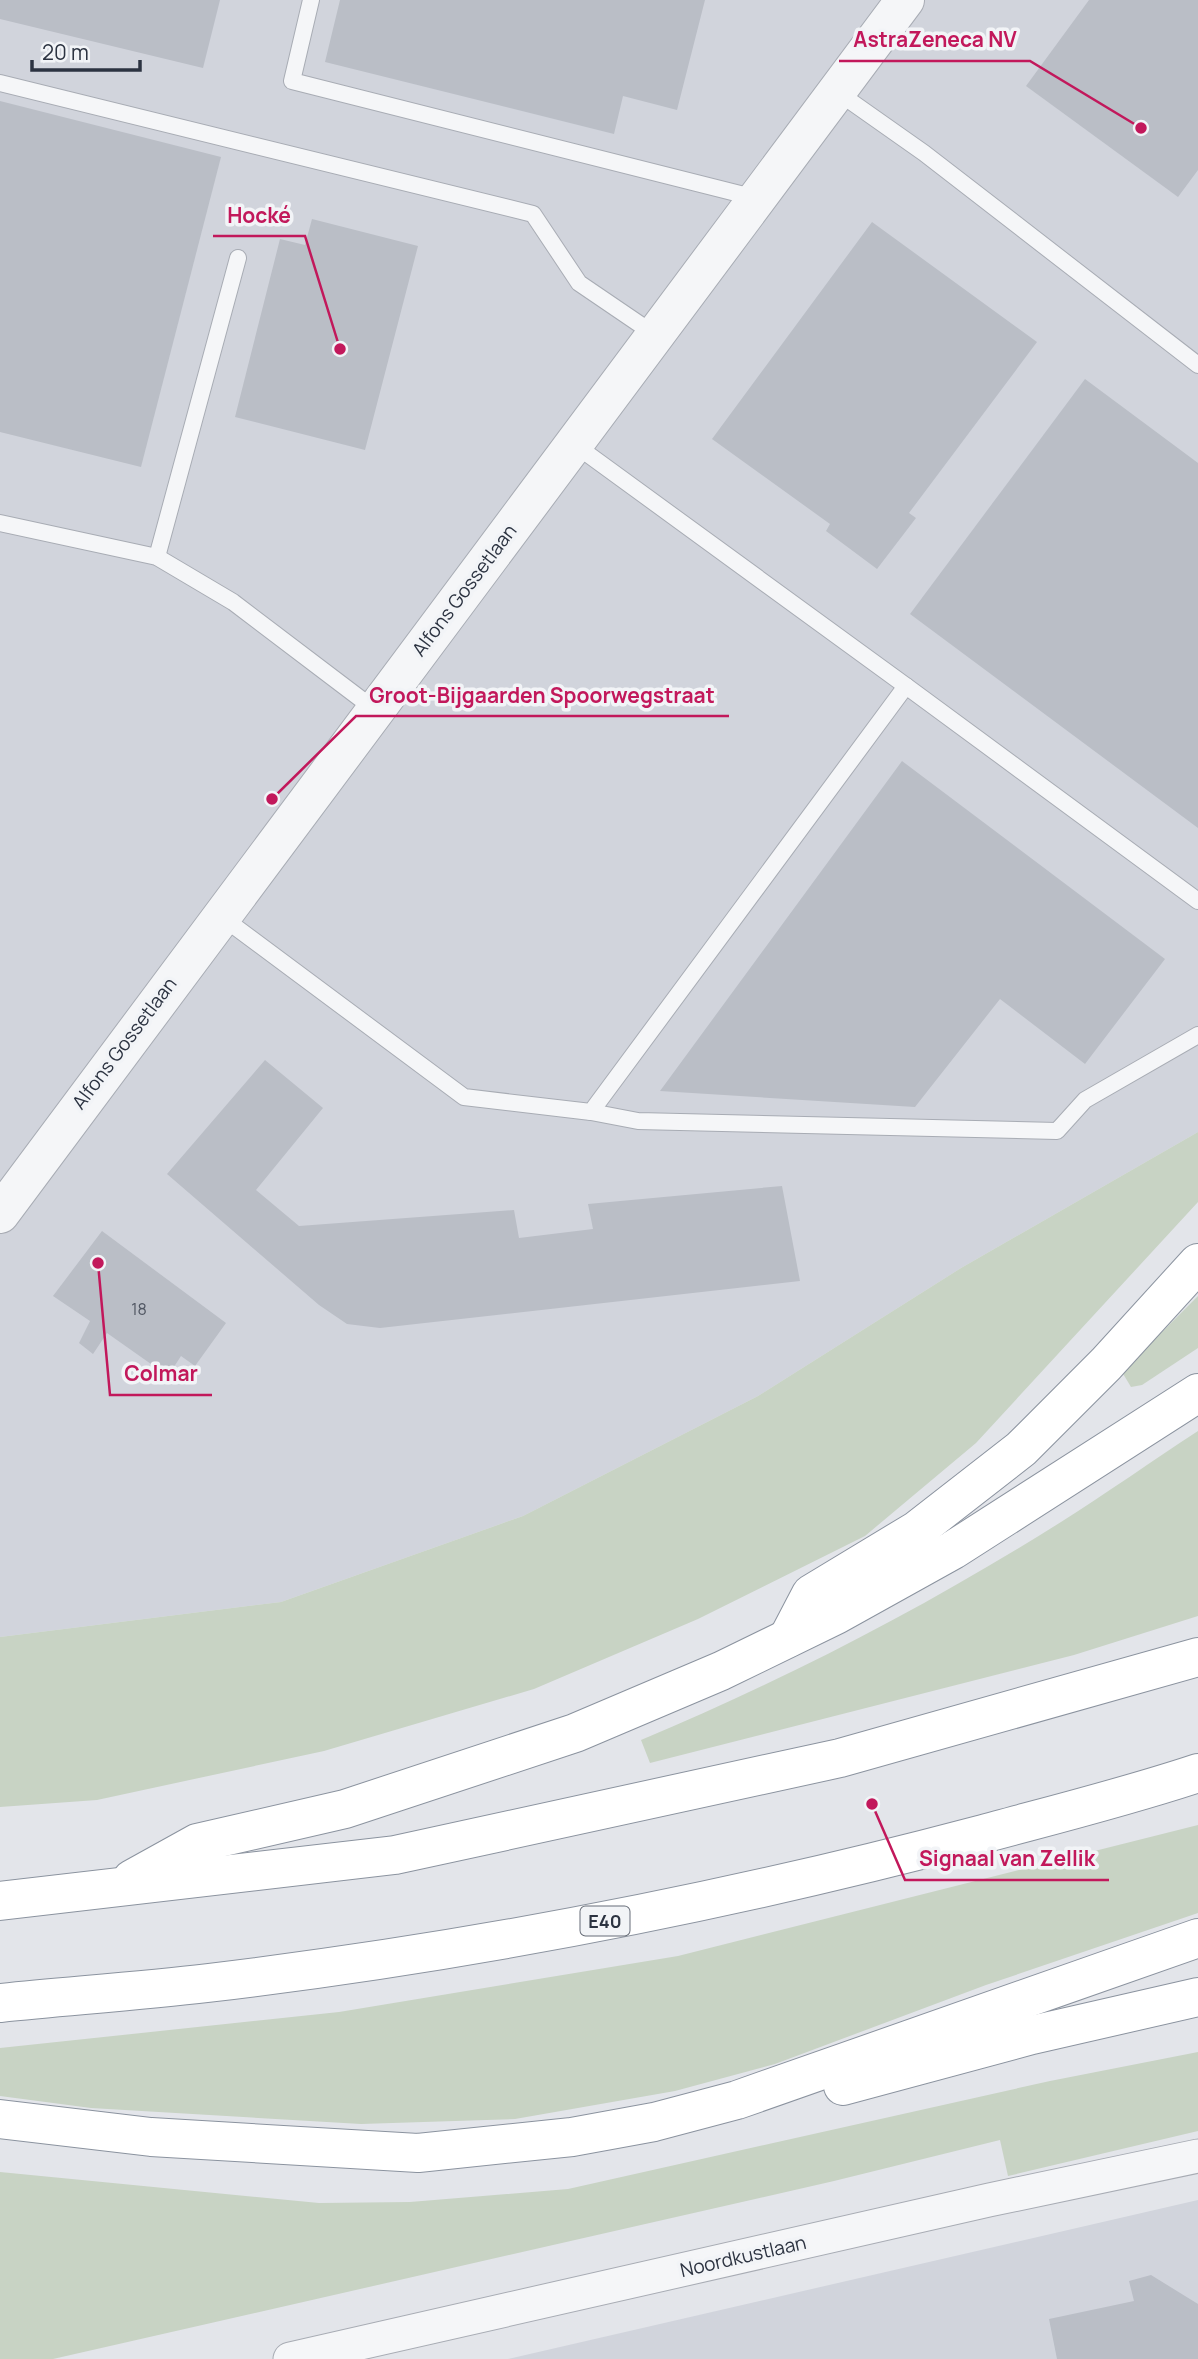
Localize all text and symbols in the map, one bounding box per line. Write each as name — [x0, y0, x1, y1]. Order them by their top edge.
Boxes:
callout: AstraZeneca NV — [839, 19, 1030, 61]
text: AstraZeneca NV — [853, 25, 1017, 53]
scale bar — [32, 28, 140, 72]
text: 20 m — [42, 38, 89, 66]
callout: Hocké — [213, 194, 305, 236]
text: Hocké — [227, 201, 291, 229]
street label: Alfons Gossetlaan — [406, 519, 522, 661]
callout: Groot-Bijgaarden Spoorwegstraat — [356, 674, 729, 716]
text: Groot-Bijgaarden Spoorwegstraat — [369, 681, 715, 709]
street label: Alfons Gossetlaan — [66, 972, 182, 1114]
house number: 18 — [131, 1298, 147, 1320]
callout: Colmar — [110, 1353, 212, 1395]
text: Colmar — [124, 1359, 198, 1387]
callout: Signaal van Zellik — [905, 1838, 1109, 1880]
text: Signaal van Zellik — [919, 1844, 1096, 1872]
road number: E40 — [580, 1907, 630, 1936]
street label: Noordkustlaan — [677, 2229, 809, 2283]

